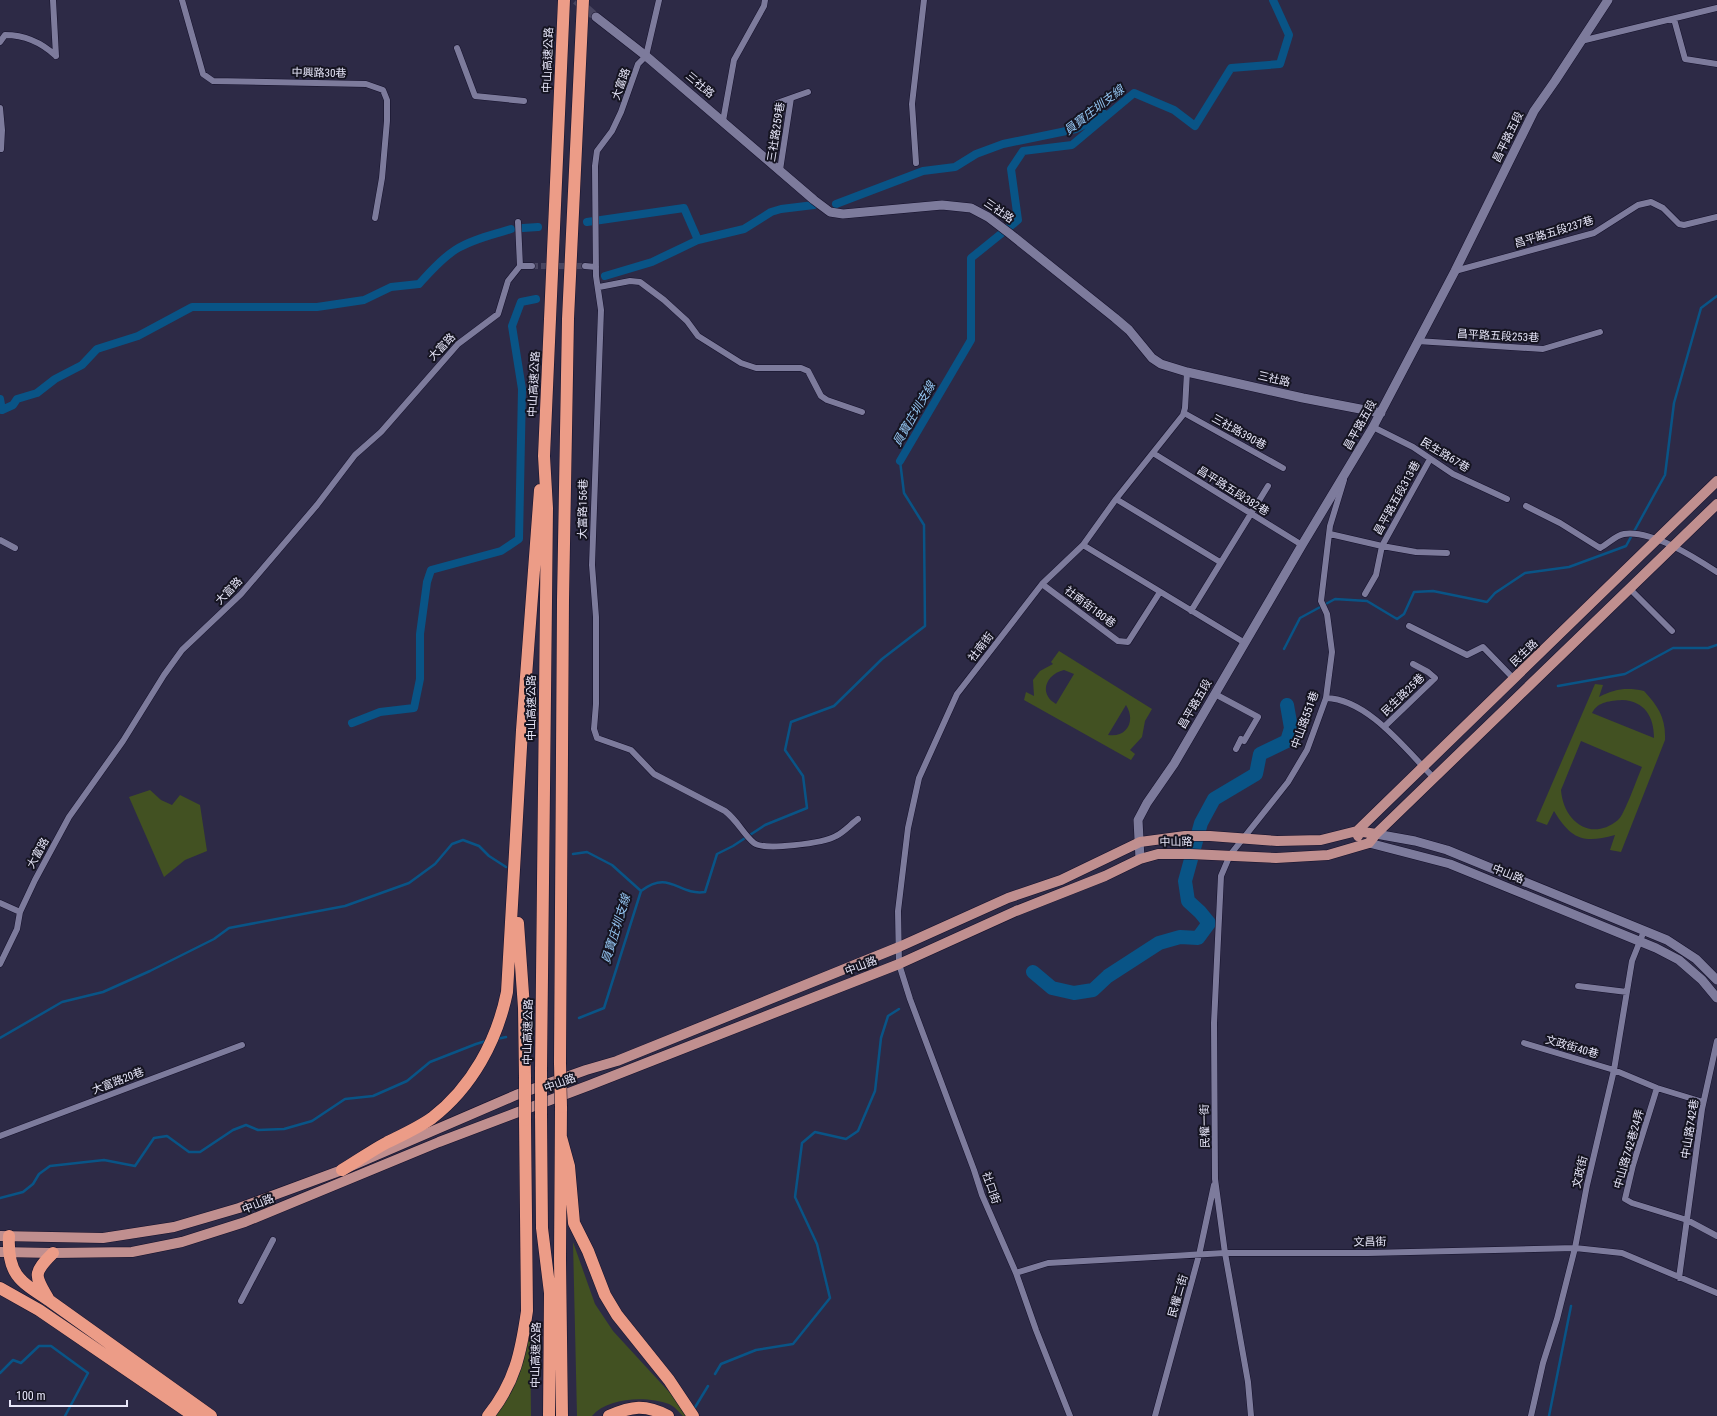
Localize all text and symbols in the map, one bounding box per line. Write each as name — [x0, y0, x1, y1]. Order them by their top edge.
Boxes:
street label: 中山高速公路 — [540, 27, 556, 93]
street label: 中興路30巷 — [291, 66, 347, 80]
street label: 大富路 — [609, 66, 633, 102]
street label: 三社路 — [683, 69, 717, 101]
water label: 員寶庄圳支線 — [1061, 81, 1128, 138]
street label: 三社路259巷 — [765, 101, 787, 163]
street label: 昌平路五段 — [1490, 109, 1526, 165]
street label: 三社路 — [982, 196, 1016, 226]
street label: 昌平路五段237巷 — [1513, 214, 1595, 250]
street label: 昌平路五段253巷 — [1457, 327, 1539, 345]
street label: 大富路 — [426, 331, 458, 363]
street label: 中山高速公路 — [526, 351, 542, 417]
street label: 三社路 — [1256, 369, 1292, 389]
water label: 員寶庄圳支線 — [890, 378, 939, 449]
street label: 昌平路五段 — [1341, 398, 1379, 452]
street label: 三社路390巷 — [1209, 412, 1269, 452]
street label: 民生路67巷 — [1418, 435, 1472, 475]
street label: 昌平路五段313巷 — [1371, 459, 1423, 537]
street label: 昌平路五段382巷 — [1195, 464, 1271, 518]
street label: 大富路156巷 — [576, 479, 590, 539]
street label: 大富路 — [213, 575, 245, 607]
street label: 社南街180巷 — [1062, 584, 1118, 630]
street label: 社南街 — [966, 630, 996, 664]
street label: 民生路 — [1508, 637, 1540, 669]
street label: 民生路25巷 — [1379, 671, 1427, 719]
street label: 中山高速公路 — [525, 675, 538, 741]
street label: 昌平路五段 — [1176, 677, 1214, 731]
street label: 中山路551巷 — [1289, 689, 1321, 751]
street label: 大富路 — [24, 835, 52, 871]
street label: 中山路 — [1159, 835, 1193, 849]
street label: 中山路 — [1490, 862, 1526, 886]
water label: 員寶庄圳支線 — [599, 891, 634, 965]
street label: 中山路 — [843, 954, 879, 978]
street label: 中山高速公路 — [521, 999, 535, 1065]
street label: 文政街40巷 — [1544, 1033, 1600, 1061]
street label: 大富路20巷 — [90, 1065, 146, 1097]
street label: 中山路 — [542, 1071, 578, 1095]
street label: 中山路742巷 — [1679, 1098, 1701, 1160]
street label: 民權一街 — [1198, 1104, 1212, 1148]
street label: 中山路742巷24弄 — [1611, 1108, 1647, 1190]
street label: 文政街 — [1570, 1154, 1590, 1190]
street label: 社口街 — [979, 1170, 1003, 1206]
street label: 中山路 — [240, 1192, 276, 1216]
street label: 文昌街 — [1353, 1235, 1387, 1249]
street label: 民權二街 — [1166, 1273, 1190, 1319]
street label: 中山高速公路 — [529, 1322, 543, 1388]
scale bar — [10, 1382, 127, 1408]
text: 100 m — [16, 1389, 46, 1403]

